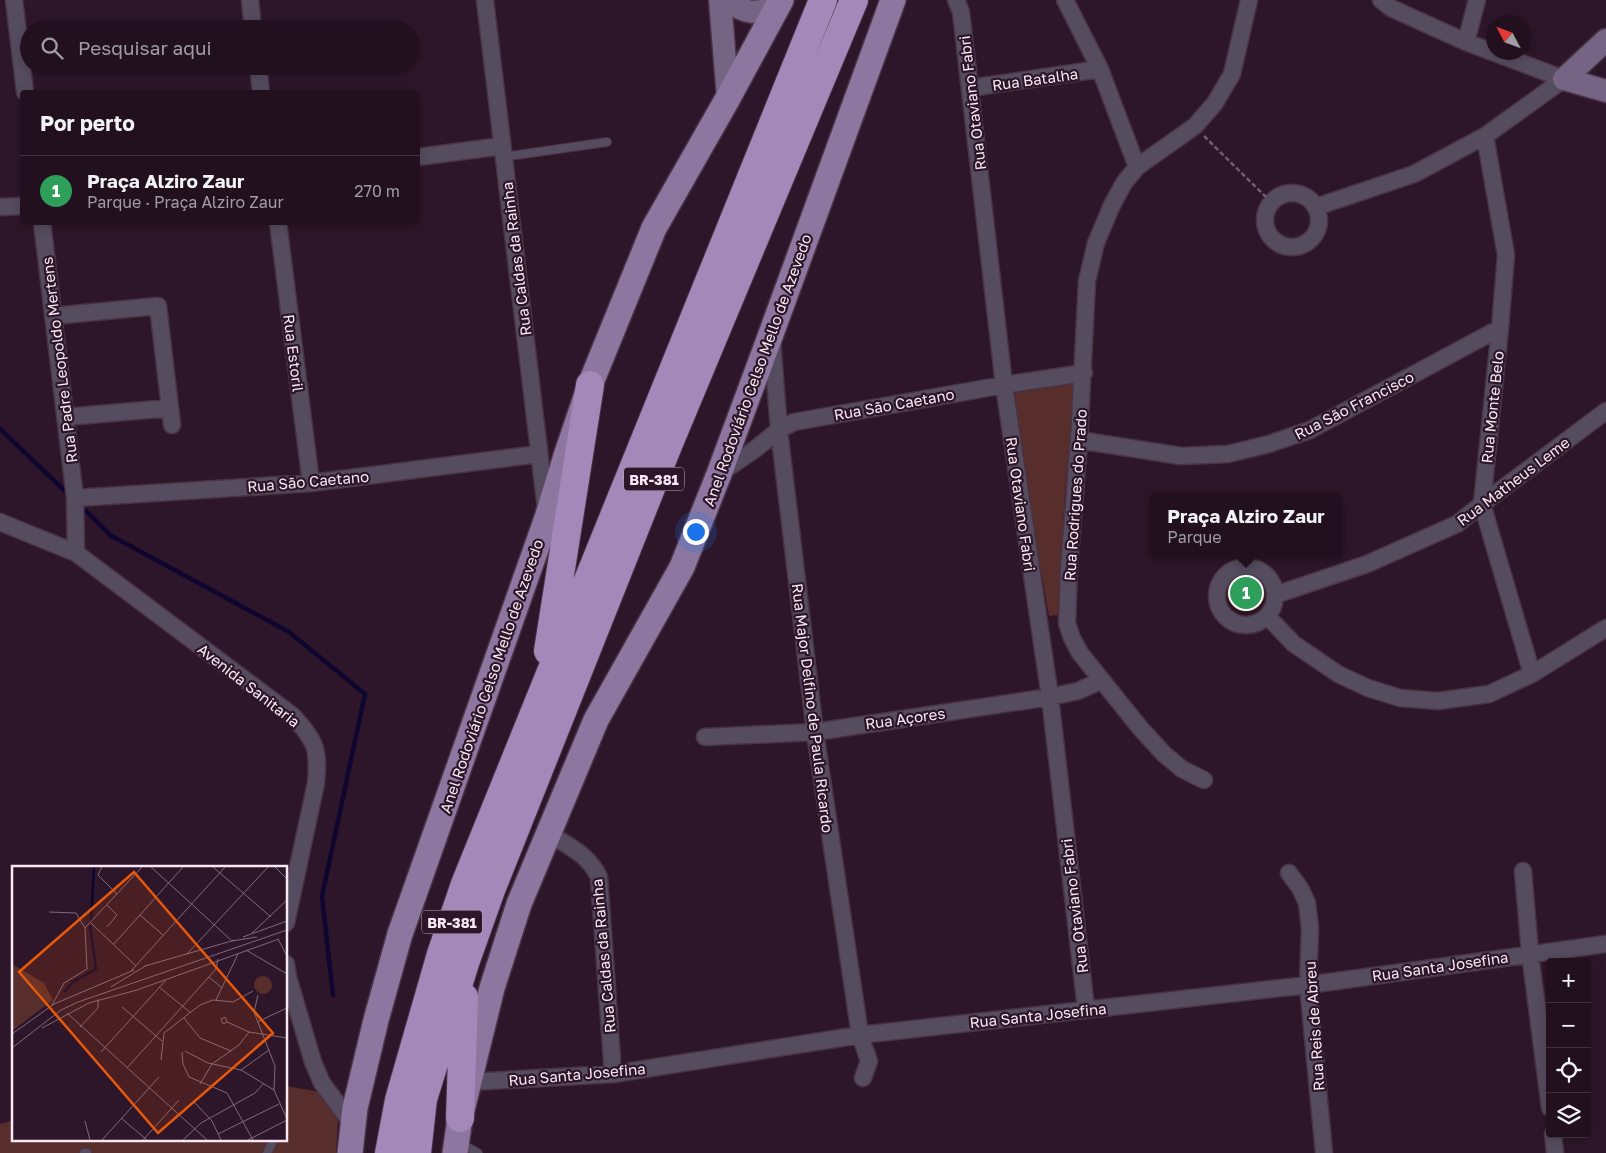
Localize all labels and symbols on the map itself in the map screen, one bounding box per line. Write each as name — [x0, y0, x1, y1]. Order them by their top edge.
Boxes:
north arrow — [1486, 15, 1531, 60]
street label: Rua Otaviano Fabri — [955, 35, 989, 171]
street label: Rua Batalha — [991, 64, 1079, 94]
street label: Rua Caldas da Rainha — [498, 181, 534, 337]
street label: Anel Rodoviário Celso Mello de Azevedo — [699, 232, 815, 508]
street label: Rua Padre Leopoldo Mertens — [37, 256, 81, 464]
street label: Rua Estoril — [280, 313, 308, 393]
street label: Rua Monte Belo — [1477, 350, 1507, 464]
street label: Rua São Francisco — [1291, 367, 1417, 443]
street label: Rua São Caetano — [832, 385, 956, 423]
street label: Rua Rodrigues do Prado — [1060, 408, 1090, 582]
street label: Rua Matheus Leme — [1453, 433, 1573, 529]
street label: Rua Otaviano Fabri — [1003, 436, 1039, 572]
street label: Rua São Caetano — [246, 467, 370, 495]
road number: BR-381 — [624, 468, 684, 490]
your location — [683, 519, 709, 545]
street label: Anel Rodoviário Celso Mello de Azevedo — [436, 537, 546, 815]
pin: 1 — [1230, 574, 1262, 612]
street label: Rua Major Delfino de Paula Ricardo — [789, 582, 837, 834]
street label: Avenida Sanitaria — [194, 639, 304, 731]
street label: Rua Açores — [864, 703, 946, 733]
street label: Rua Otaviano Fabri — [1057, 838, 1091, 974]
inset map — [12, 866, 288, 1140]
street label: Rua Caldas da Rainha — [587, 878, 619, 1034]
road number: BR-381 — [422, 910, 482, 934]
street label: Rua Santa Josefina — [1371, 948, 1509, 984]
street label: Rua Reis de Abreu — [1300, 960, 1328, 1092]
street label: Rua Santa Josefina — [969, 999, 1107, 1031]
street label: Rua Santa Josefina — [508, 1059, 646, 1089]

